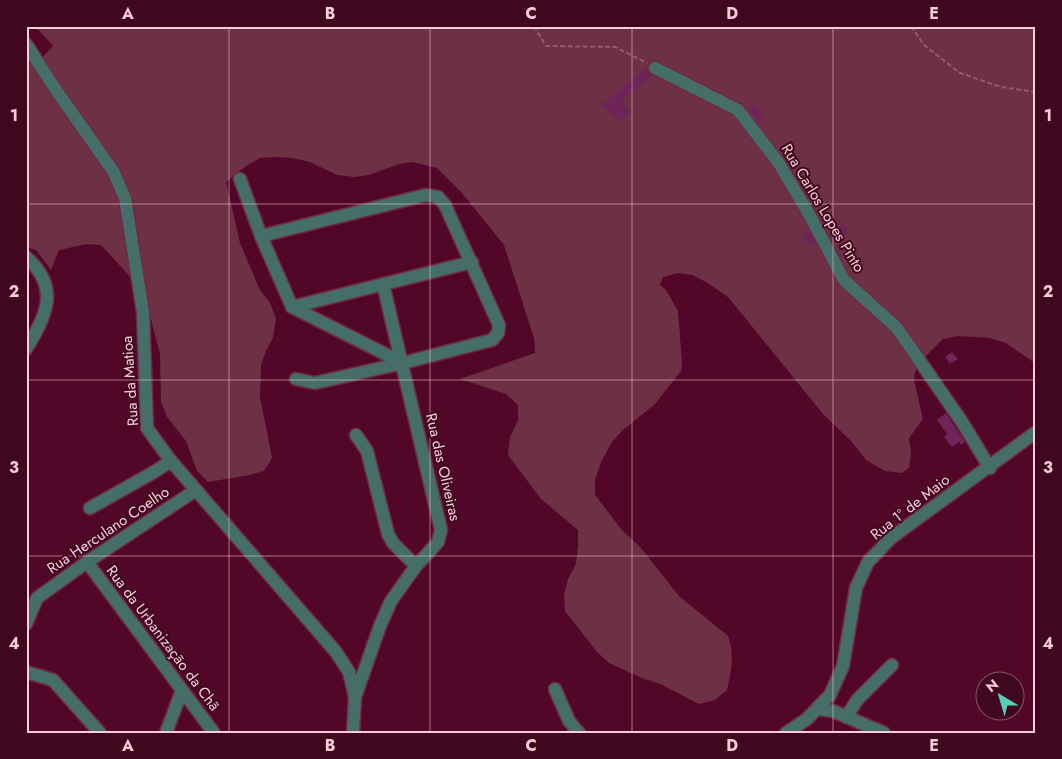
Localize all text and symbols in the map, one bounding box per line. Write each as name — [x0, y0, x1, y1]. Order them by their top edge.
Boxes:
text: A — [121, 2, 134, 25]
text: B — [325, 2, 335, 25]
text: C — [525, 2, 537, 25]
text: D — [726, 2, 738, 25]
text: E — [929, 2, 939, 25]
text: 1 — [10, 104, 18, 127]
text: 1 — [1044, 104, 1052, 127]
street label: Rua Carlos Lopes Pinto — [776, 140, 870, 276]
text: 2 — [9, 280, 19, 303]
text: 2 — [1043, 280, 1053, 303]
street label: Rua da Matioa — [116, 335, 144, 427]
street label: Rua das Oliveiras — [420, 411, 466, 523]
text: 3 — [9, 456, 19, 479]
text: 3 — [1043, 456, 1053, 479]
street label: Rua 1º de Maio — [866, 469, 954, 545]
street label: Rua Herculano Coelho — [42, 481, 174, 579]
street label: Rua da Urbanização da Chã — [101, 561, 225, 715]
text: 4 — [8, 632, 20, 655]
text: 4 — [1042, 632, 1054, 655]
north arrow — [974, 672, 1024, 722]
text: N — [981, 674, 1003, 697]
text: A — [121, 734, 134, 757]
text: B — [325, 734, 335, 757]
text: C — [525, 734, 537, 757]
text: D — [726, 734, 738, 757]
text: E — [929, 734, 939, 757]

